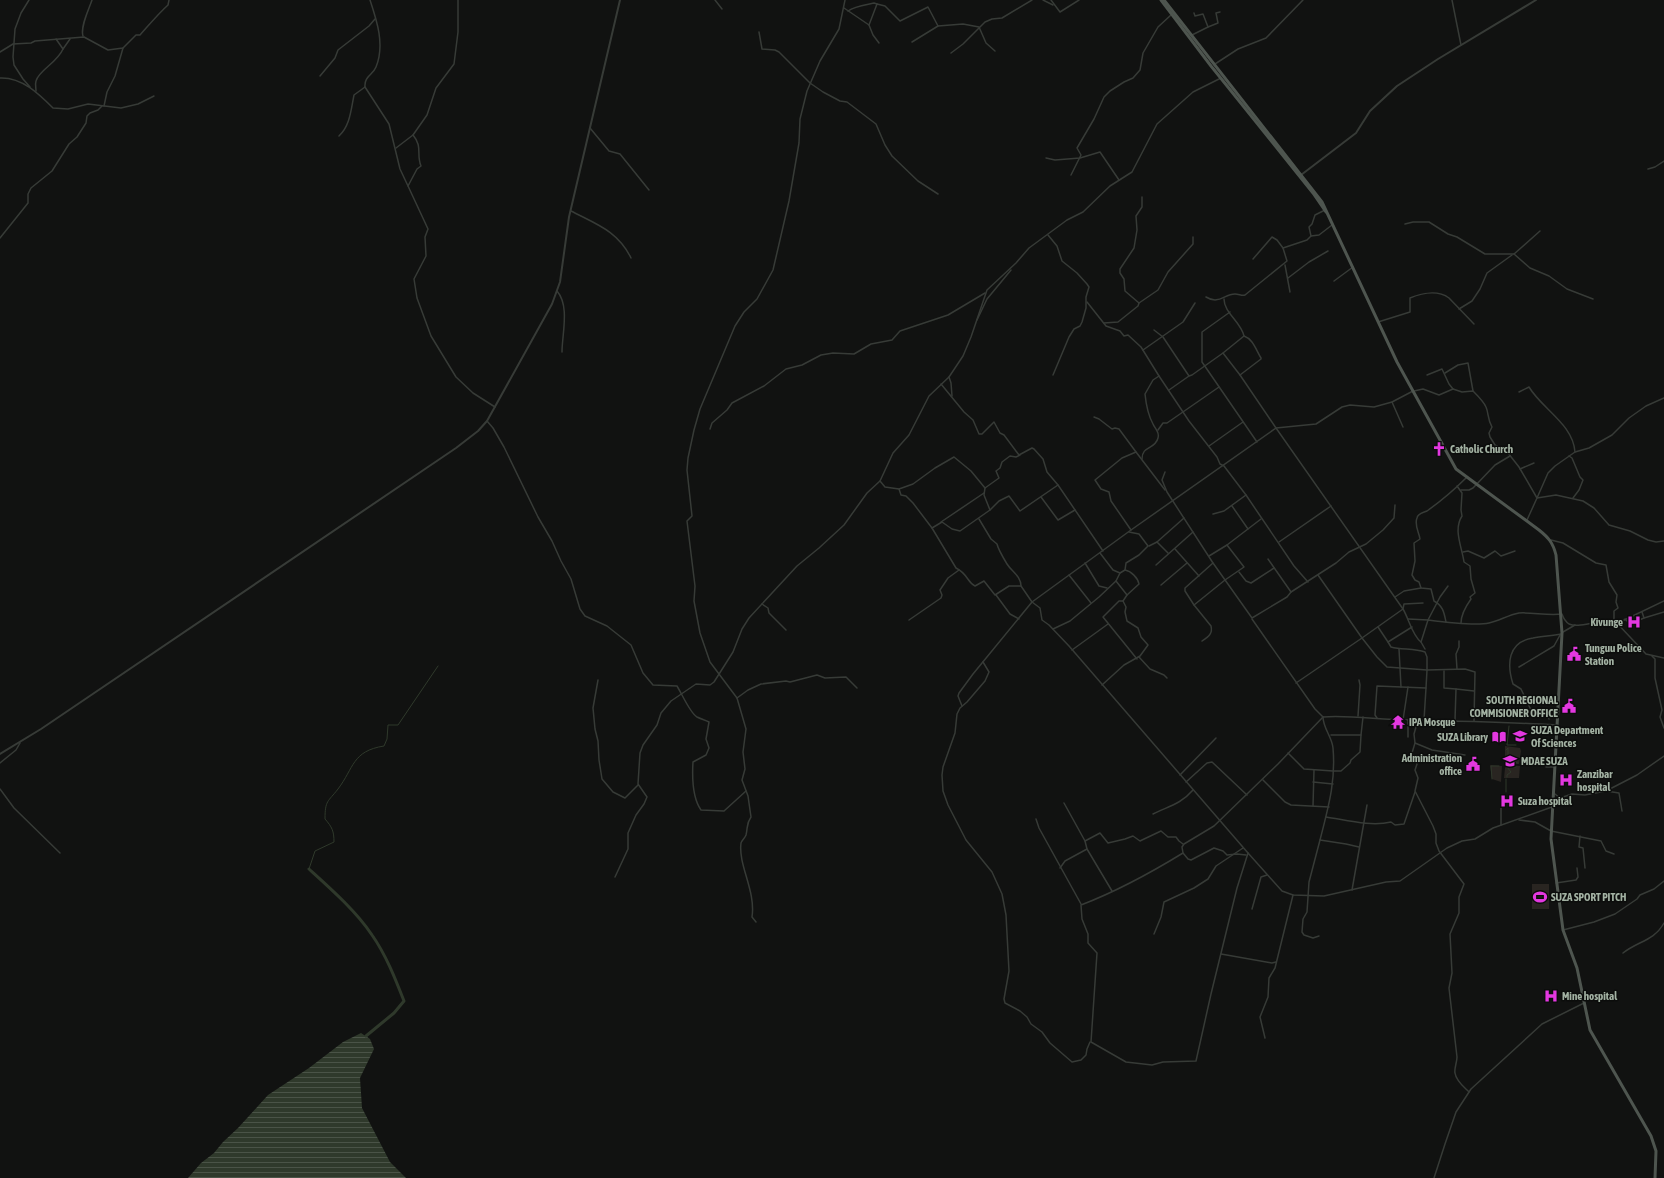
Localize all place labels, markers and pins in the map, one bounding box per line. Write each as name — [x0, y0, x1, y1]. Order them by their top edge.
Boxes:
church icon: Catholic Church — [1431, 441, 1447, 457]
place label: Catholic Church — [1450, 443, 1513, 455]
hospital icon: Kivunge — [1626, 614, 1642, 630]
place label: Kivunge — [1590, 616, 1623, 628]
place label: Tunguu Police Station — [1585, 642, 1642, 667]
public building icon: Tunguu Police Station — [1566, 646, 1582, 662]
place label: SOUTH REGIONAL COMMISIONER OFFICE — [1470, 694, 1559, 719]
public building icon: SOUTH REGIONAL COMMISIONER OFFICE — [1561, 698, 1577, 714]
temple icon: IPA Mosque — [1390, 714, 1406, 730]
place label: IPA Mosque — [1409, 716, 1456, 728]
place label: SUZA Department Of Sciences — [1531, 724, 1604, 749]
school or university icon: SUZA Department Of Sciences — [1512, 728, 1528, 744]
library icon: SUZA Library — [1491, 729, 1507, 745]
place label: SUZA Library — [1437, 731, 1488, 743]
place label: Administration office — [1401, 752, 1462, 777]
school or university icon: MDAE SUZA — [1502, 753, 1518, 769]
place label: MDAE SUZA — [1521, 755, 1568, 767]
public building icon: Administration office — [1465, 756, 1481, 772]
place label: Zanzibar hospital — [1577, 768, 1613, 793]
hospital icon: Zanzibar hospital — [1558, 772, 1574, 788]
hospital icon: Suza hospital — [1499, 793, 1515, 809]
place label: Suza hospital — [1518, 795, 1573, 807]
sports icon: SUZA SPORT PITCH — [1532, 889, 1548, 905]
place label: SUZA SPORT PITCH — [1551, 891, 1626, 903]
hospital icon: Mine hospital — [1543, 988, 1559, 1004]
place label: Mine hospital — [1562, 990, 1618, 1002]

